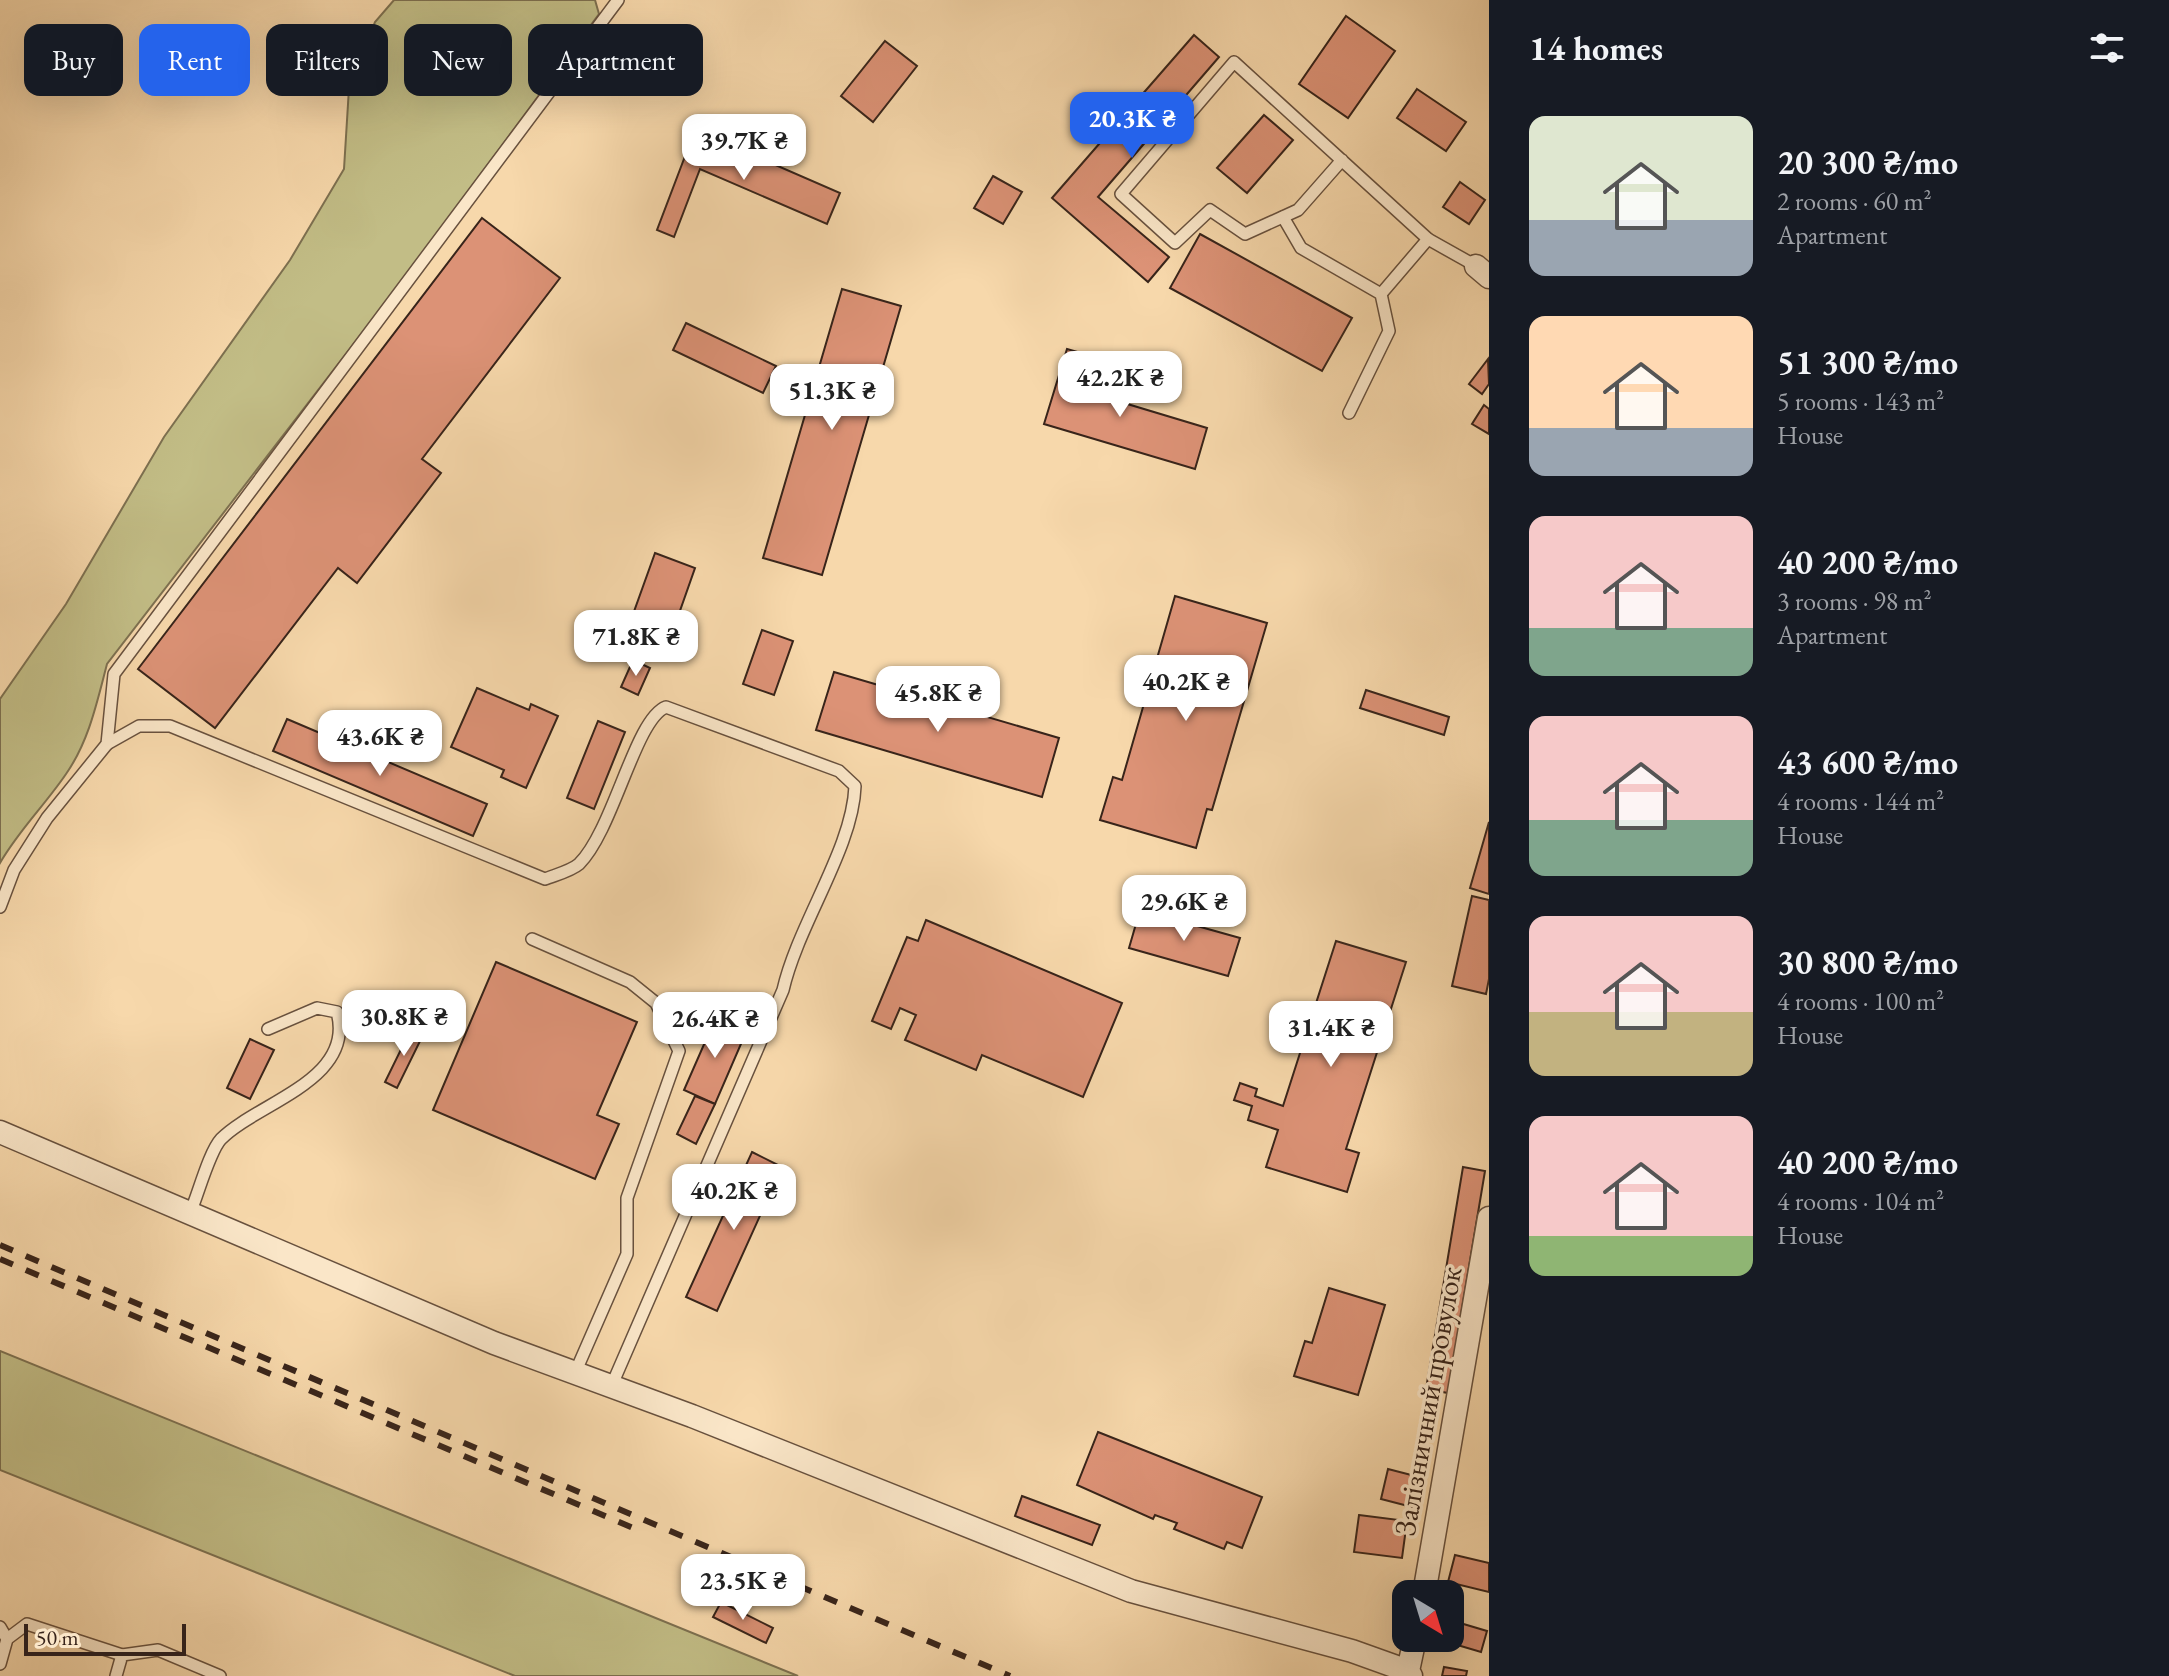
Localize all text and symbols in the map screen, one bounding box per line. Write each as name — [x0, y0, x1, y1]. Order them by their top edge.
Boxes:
chip: Buy — [24, 24, 123, 96]
chip: Rent — [139, 24, 250, 96]
chip: Filters — [266, 24, 388, 96]
chip: New — [404, 24, 512, 96]
chip: Apartment — [528, 24, 703, 96]
text: 14 homes — [1529, 26, 1663, 70]
icon: filters — [2085, 26, 2129, 70]
pin: 20.3K ₴ — [1058, 92, 1206, 160]
text: 20.3K ₴ — [1088, 101, 1176, 135]
pin: 39.7K ₴ — [670, 114, 818, 182]
text: 39.7K ₴ — [700, 123, 788, 157]
text: 20 300 ₴/mo — [1777, 140, 1958, 184]
icon: home — [1593, 148, 1689, 244]
text: 2 rooms · 60 m² — [1777, 184, 1932, 218]
text: Apartment — [1777, 218, 1887, 252]
text: 51 300 ₴/mo — [1777, 340, 1958, 384]
icon: home — [1593, 348, 1689, 444]
pin: 42.2K ₴ — [1046, 351, 1194, 419]
text: 42.2K ₴ — [1076, 360, 1164, 394]
pin: 51.3K ₴ — [758, 364, 906, 432]
text: 51.3K ₴ — [788, 373, 876, 407]
text: 5 rooms · 143 m² — [1777, 384, 1944, 418]
text: House — [1777, 418, 1843, 452]
text: 40 200 ₴/mo — [1777, 540, 1958, 584]
icon: home — [1593, 548, 1689, 644]
text: 3 rooms · 98 m² — [1777, 584, 1932, 618]
pin: 71.8K ₴ — [562, 610, 710, 678]
text: Apartment — [1777, 618, 1887, 652]
text: 71.8K ₴ — [592, 619, 680, 653]
pin: 40.2K ₴ — [1112, 655, 1260, 723]
text: 40.2K ₴ — [1142, 664, 1230, 698]
pin: 45.8K ₴ — [864, 666, 1012, 734]
text: 45.8K ₴ — [894, 675, 982, 709]
pin: 43.6K ₴ — [306, 710, 454, 778]
text: 43.6K ₴ — [336, 719, 424, 753]
text: 43 600 ₴/mo — [1777, 740, 1958, 784]
icon: home — [1593, 748, 1689, 844]
text: 4 rooms · 144 m² — [1777, 784, 1944, 818]
text: House — [1777, 818, 1843, 852]
pin: 29.6K ₴ — [1110, 875, 1258, 943]
text: 29.6K ₴ — [1140, 884, 1228, 918]
text: 30 800 ₴/mo — [1777, 940, 1958, 984]
icon: home — [1593, 948, 1689, 1044]
text: 4 rooms · 100 m² — [1777, 984, 1944, 1018]
pin: 30.8K ₴ — [330, 990, 478, 1058]
pin: 26.4K ₴ — [641, 992, 789, 1060]
text: 30.8K ₴ — [360, 999, 448, 1033]
text: 26.4K ₴ — [671, 1001, 759, 1035]
pin: 31.4K ₴ — [1257, 1001, 1405, 1069]
text: 31.4K ₴ — [1287, 1010, 1375, 1044]
text: House — [1777, 1018, 1843, 1052]
text: 40 200 ₴/mo — [1777, 1140, 1958, 1184]
icon: home — [1593, 1148, 1689, 1244]
pin: 40.2K ₴ — [660, 1164, 808, 1232]
text: 40.2K ₴ — [690, 1173, 778, 1207]
text: 4 rooms · 104 m² — [1777, 1184, 1944, 1218]
text: House — [1777, 1218, 1843, 1252]
street label: Залізничний провулок — [1385, 1263, 1470, 1538]
pin: 23.5K ₴ — [669, 1554, 817, 1622]
text: 23.5K ₴ — [699, 1563, 787, 1597]
north arrow — [1392, 1580, 1464, 1652]
map controls — [1392, 1580, 1464, 1652]
scale bar — [24, 1620, 186, 1656]
text: 50 m — [36, 1623, 79, 1652]

